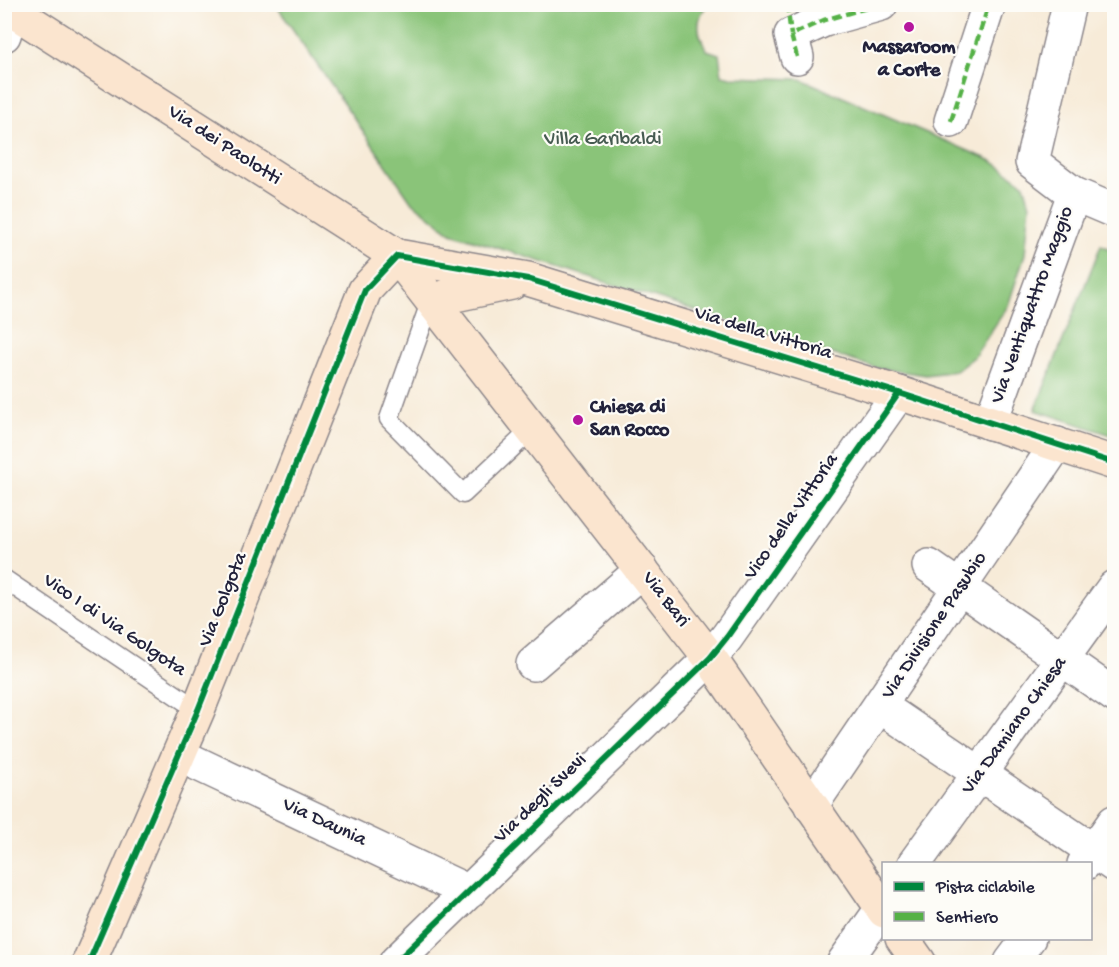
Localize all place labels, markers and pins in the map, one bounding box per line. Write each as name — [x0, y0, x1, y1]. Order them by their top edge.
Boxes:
marker: Massaroom a Corte — [902, 20, 916, 34]
place label: Massaroom a Corte — [863, 37, 956, 83]
place label: Chiesa di San Rocco — [589, 397, 670, 443]
marker: Chiesa di San Rocco — [571, 413, 585, 427]

